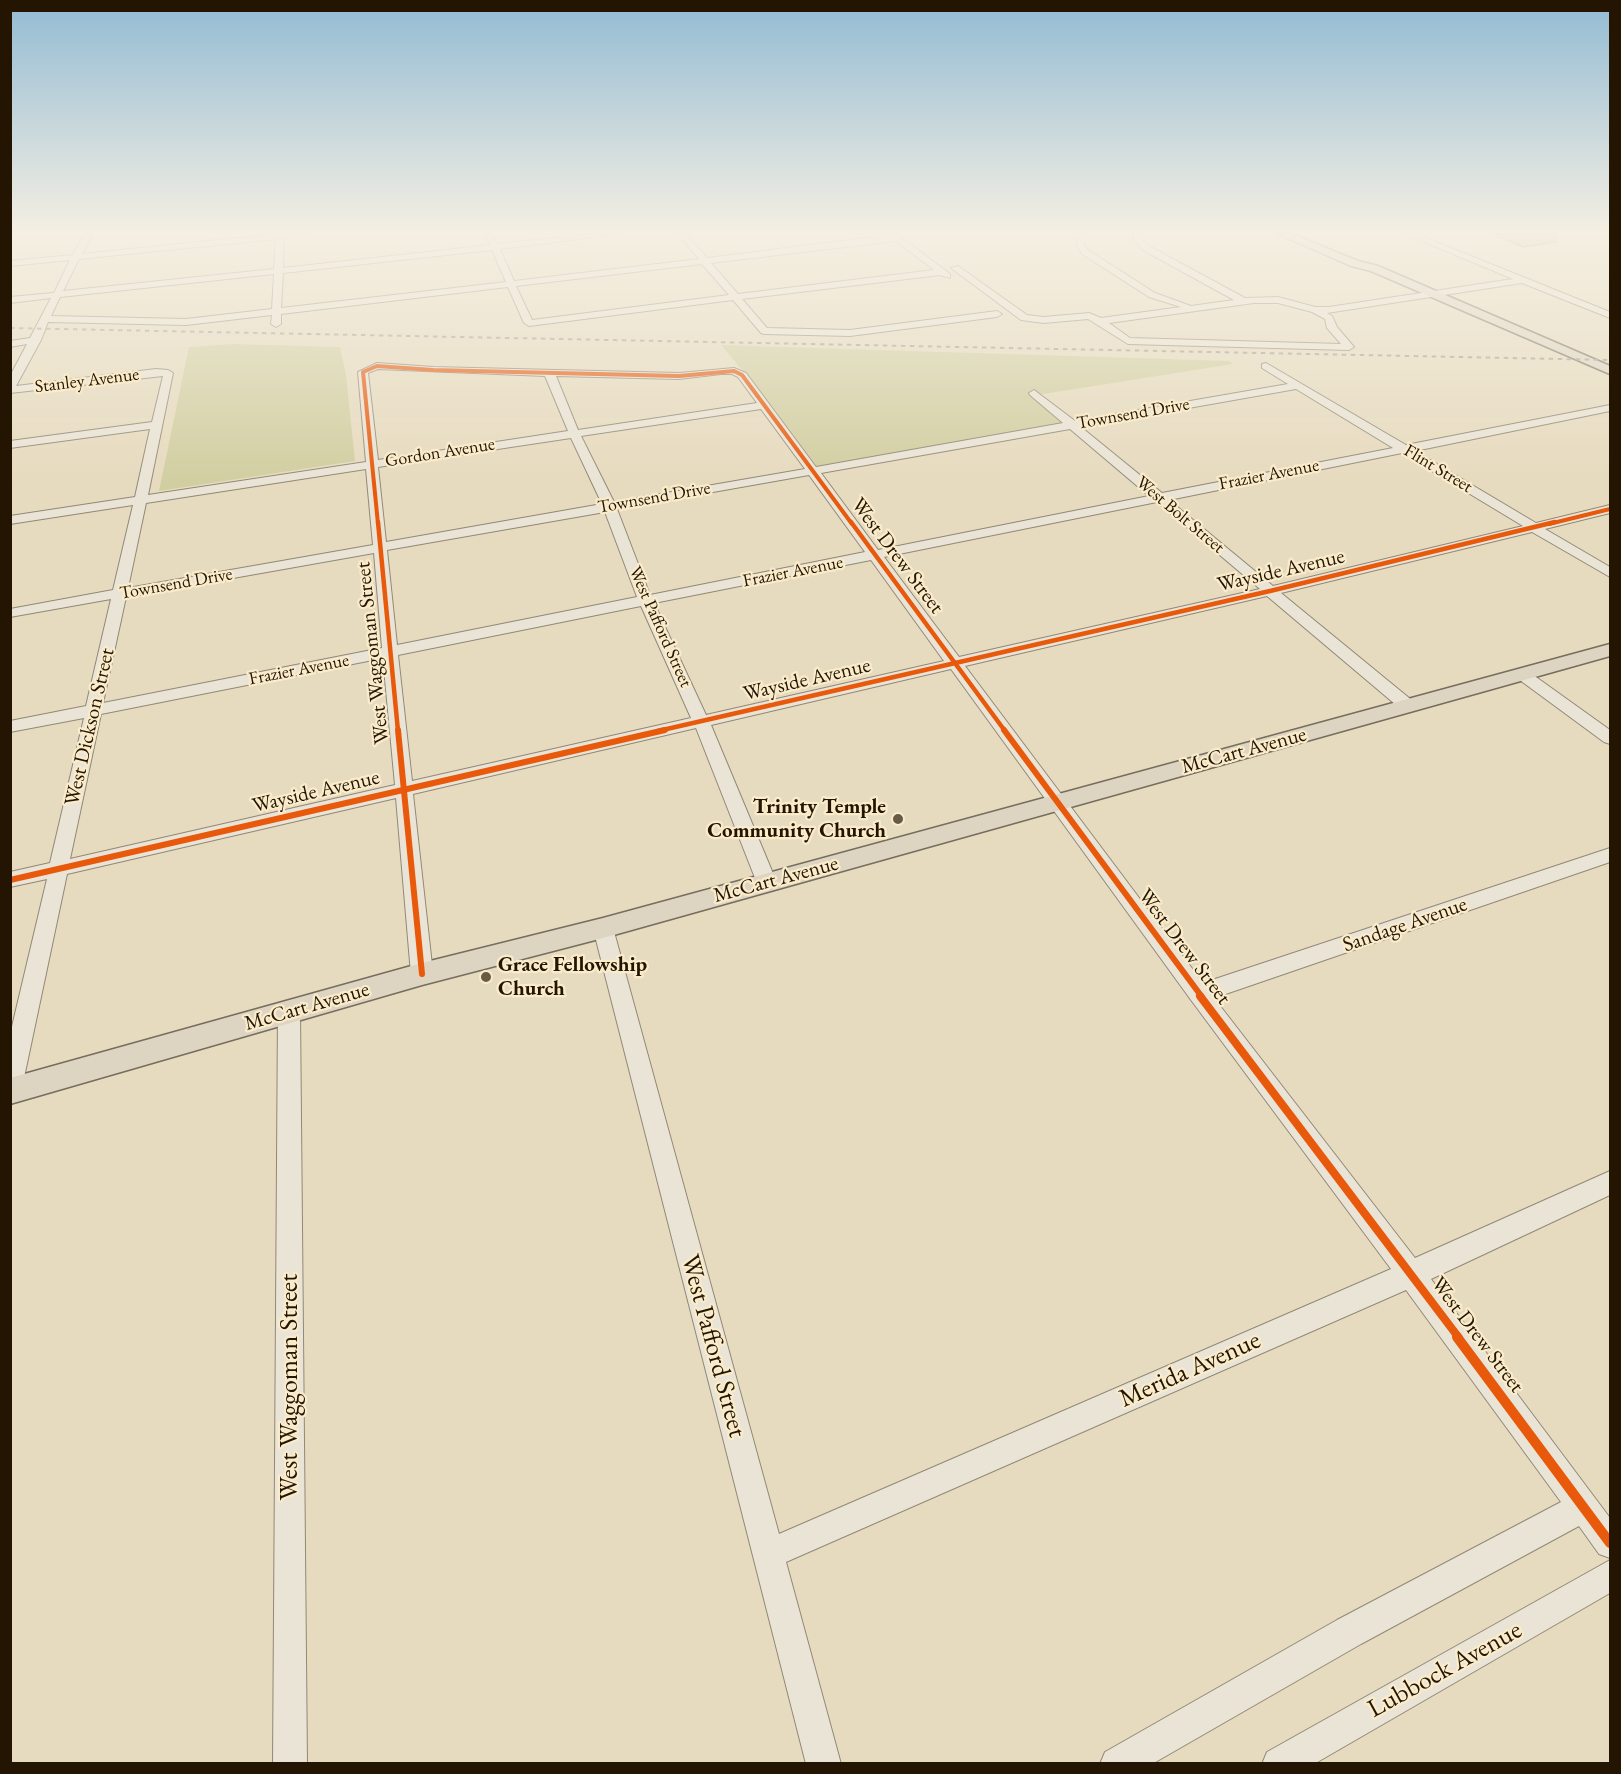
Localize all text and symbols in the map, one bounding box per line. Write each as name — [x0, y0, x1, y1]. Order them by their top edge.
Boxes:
street label: Stanley Avenue — [33, 364, 141, 398]
street label: Townsend Drive — [1075, 393, 1191, 435]
street label: Gordon Avenue — [384, 434, 496, 472]
street label: Flint Street — [1400, 440, 1476, 498]
street label: Frazier Avenue — [1217, 455, 1321, 495]
street label: West Bolt Street — [1131, 472, 1229, 558]
street label: Townsend Drive — [596, 477, 712, 519]
street label: West Drew Street — [845, 493, 949, 619]
street label: Wayside Avenue — [1215, 544, 1347, 598]
street label: Frazier Avenue — [741, 552, 845, 592]
street label: West Waggoman Street — [351, 561, 395, 745]
street label: Townsend Drive — [118, 563, 234, 605]
street label: West Pafford Street — [624, 563, 696, 691]
street label: West Dickson Street — [60, 646, 120, 808]
street label: Frazier Avenue — [247, 650, 351, 690]
street label: Wayside Avenue — [741, 653, 873, 707]
street label: McCart Avenue — [1179, 722, 1309, 780]
street label: Wayside Avenue — [250, 765, 382, 819]
place label: Trinity Temple Community Church — [707, 794, 886, 844]
marker: Trinity Temple Community Church — [891, 812, 905, 826]
street label: McCart Avenue — [711, 851, 841, 909]
street label: West Drew Street — [1132, 884, 1236, 1010]
street label: Sandage Avenue — [1339, 892, 1471, 958]
place label: Grace Fellowship Church — [498, 952, 647, 1002]
marker: Grace Fellowship Church — [479, 970, 493, 984]
street label: McCart Avenue — [242, 977, 372, 1037]
street label: West Pafford Street — [674, 1251, 752, 1441]
street label: West Drew Street — [1425, 1272, 1529, 1398]
street label: West Waggoman Street — [274, 1274, 306, 1500]
street label: Merida Avenue — [1114, 1325, 1266, 1415]
street label: Lubbock Avenue — [1363, 1615, 1527, 1725]

